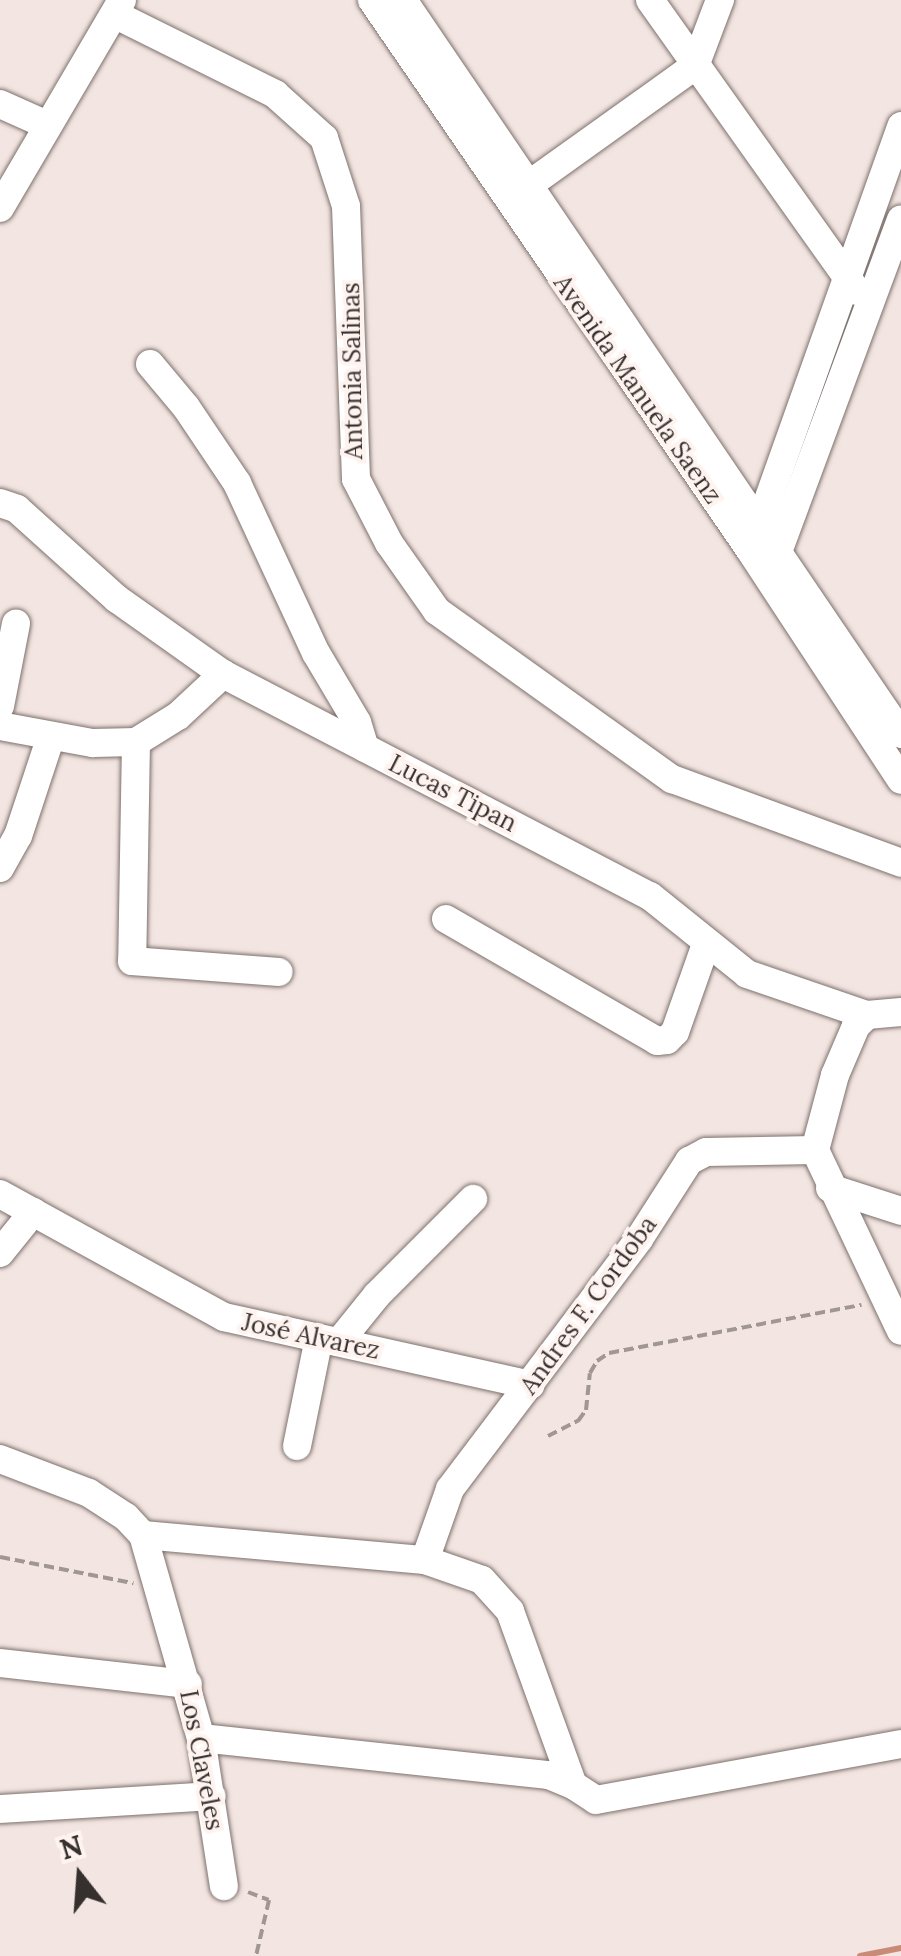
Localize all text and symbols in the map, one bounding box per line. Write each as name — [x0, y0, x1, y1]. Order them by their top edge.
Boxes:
street label: Avenida Manuela Saenz — [548, 269, 728, 509]
street label: Antonia Salinas — [335, 282, 369, 460]
street label: Lucas Tipan — [384, 748, 522, 838]
street label: Andres F. Cordoba — [513, 1210, 663, 1400]
street label: José Alvarez — [239, 1307, 383, 1365]
street label: Los Claveles — [174, 1687, 230, 1833]
north arrow — [30, 1826, 130, 1926]
text: N — [56, 1827, 87, 1868]

